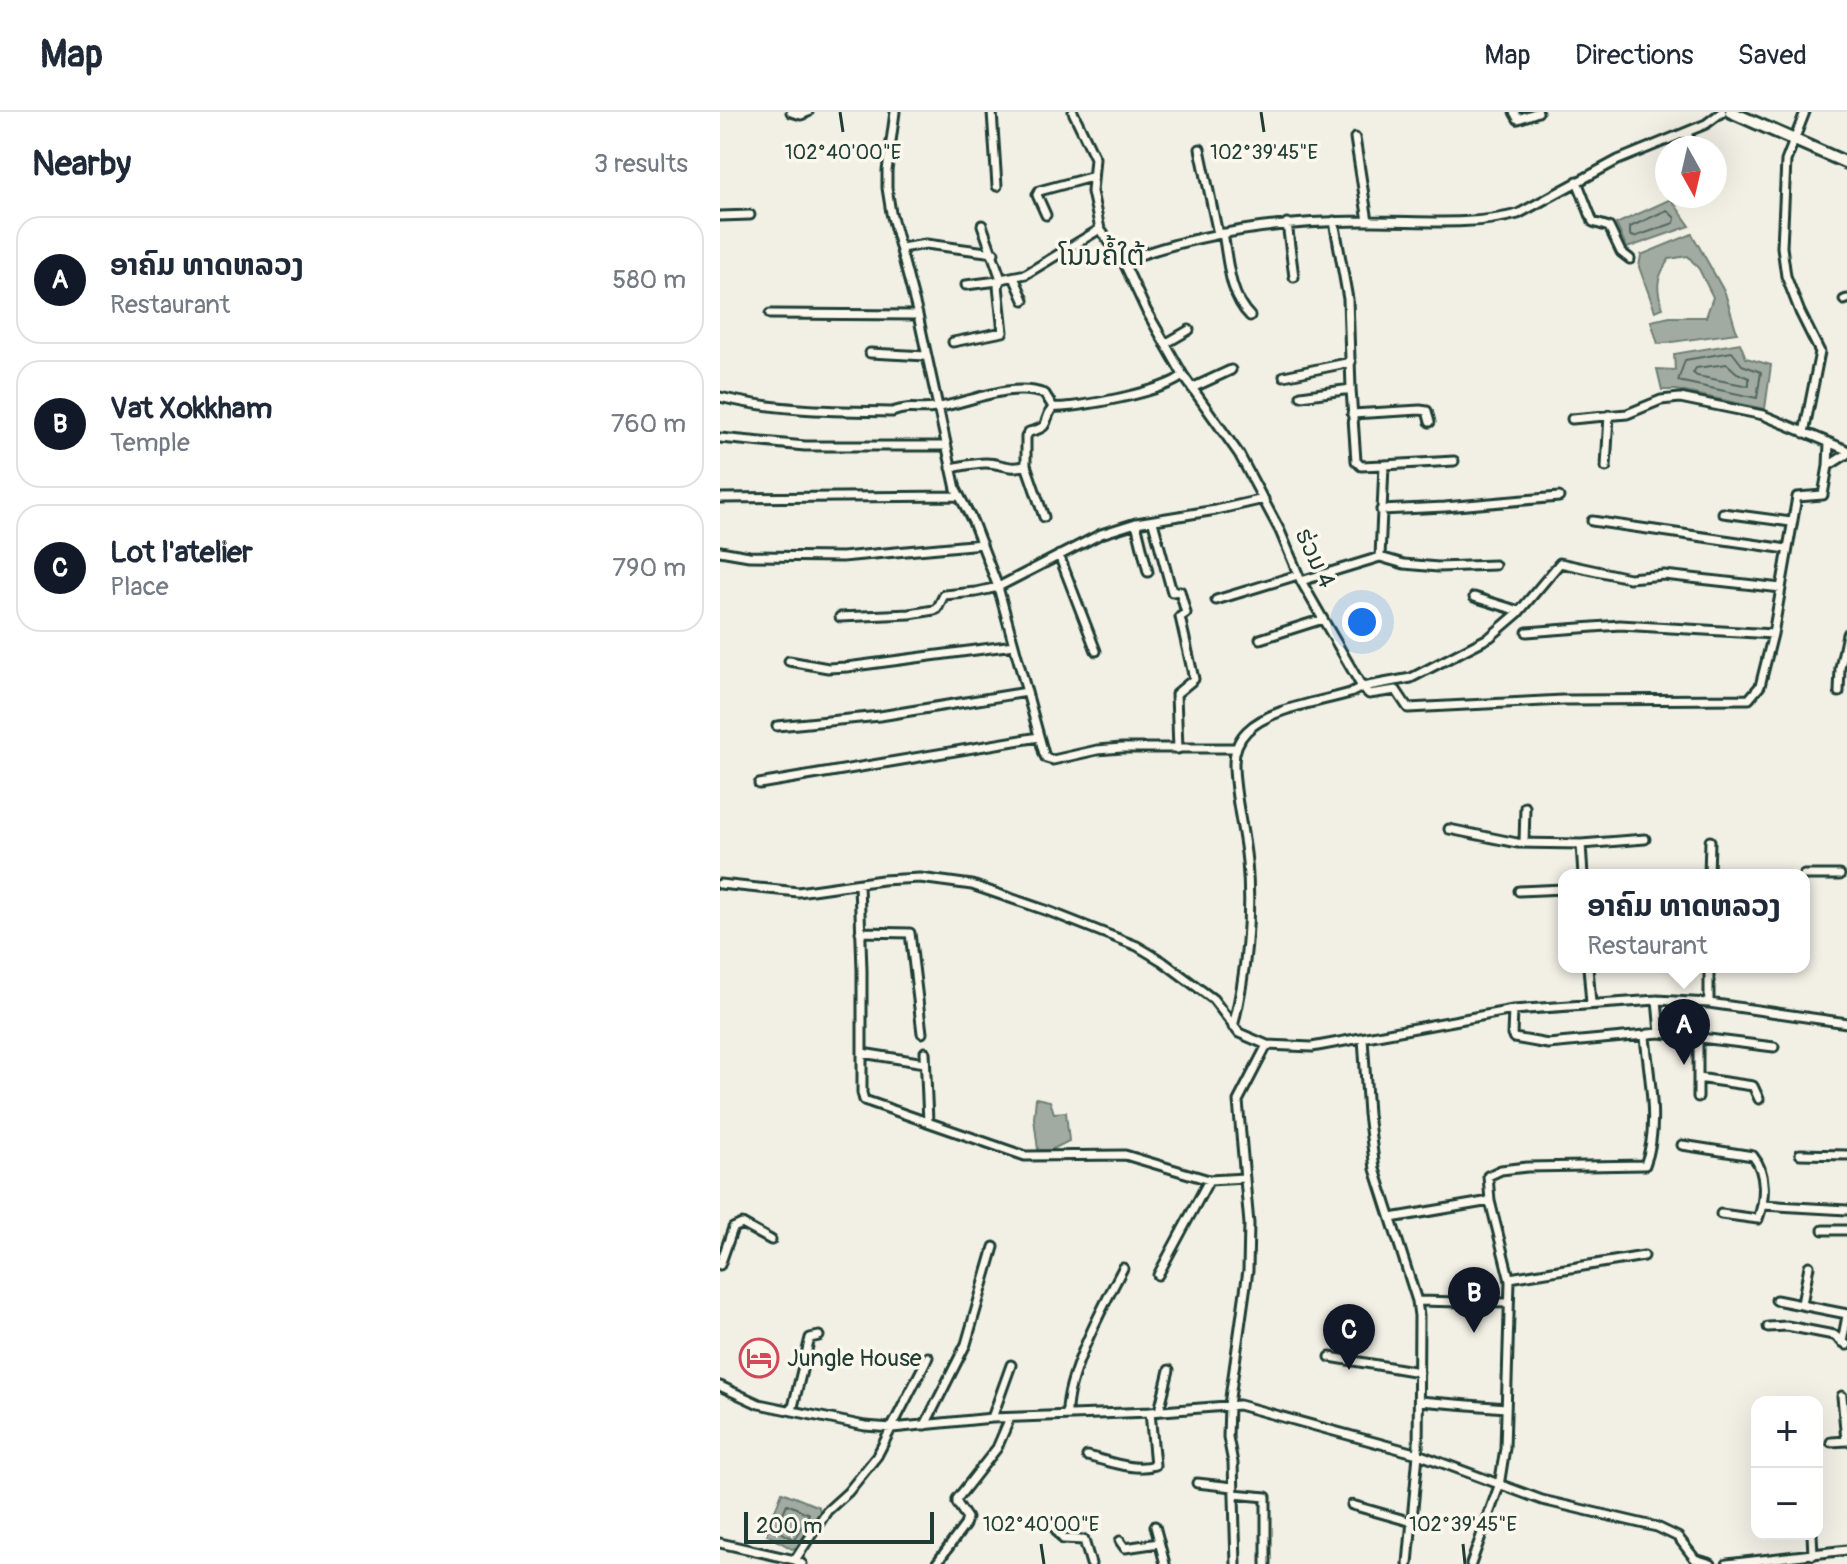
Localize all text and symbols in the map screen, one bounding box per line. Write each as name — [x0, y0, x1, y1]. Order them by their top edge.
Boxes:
text: Map — [40, 31, 103, 79]
text: Map — [1484, 38, 1531, 73]
text: Directions — [1575, 38, 1694, 73]
text: Saved — [1738, 38, 1807, 73]
north arrow — [1655, 136, 1727, 208]
text: 102°40'00"E — [785, 140, 901, 165]
text: 102°39'45"E — [1210, 140, 1318, 165]
text: Nearby — [32, 143, 131, 186]
text: 3 results — [594, 148, 688, 180]
district label: ໂນນຄໍ້ໃຕ້ — [1058, 235, 1145, 274]
text: ອາຄົມ ທາດຫລວງ — [110, 247, 304, 284]
text: A — [52, 264, 68, 296]
text: 580 m — [612, 264, 686, 296]
text: Restaurant — [110, 289, 230, 321]
text: Vat Xokkham — [110, 390, 272, 427]
text: B — [53, 408, 67, 440]
text: 760 m — [611, 408, 686, 440]
text: Temple — [110, 427, 190, 459]
street label: ຮ່ວມ 4 — [1289, 523, 1341, 593]
text: Lot l'atelier — [110, 534, 253, 571]
text: C — [52, 552, 68, 584]
text: 790 m — [612, 552, 686, 584]
text: Place — [110, 571, 169, 603]
your location — [1342, 602, 1382, 642]
popup — [1558, 869, 1810, 973]
text: ອາຄົມ ທາດຫລວງ — [1587, 888, 1781, 925]
text: Restaurant — [1587, 930, 1707, 962]
pin: A — [1658, 999, 1710, 1065]
pin: B — [1448, 1267, 1500, 1333]
pin: C — [1323, 1304, 1375, 1370]
hotel icon: Jungle House — [738, 1337, 780, 1379]
place label: Jungle House — [787, 1344, 922, 1373]
map controls — [1751, 1396, 1823, 1540]
button: + — [1751, 1396, 1823, 1468]
button: − — [1751, 1468, 1823, 1540]
scale bar — [744, 1508, 934, 1544]
text: 200 m — [756, 1512, 823, 1540]
text: 102°40'00"E — [983, 1512, 1099, 1537]
text: 102°39'45"E — [1409, 1512, 1517, 1537]

